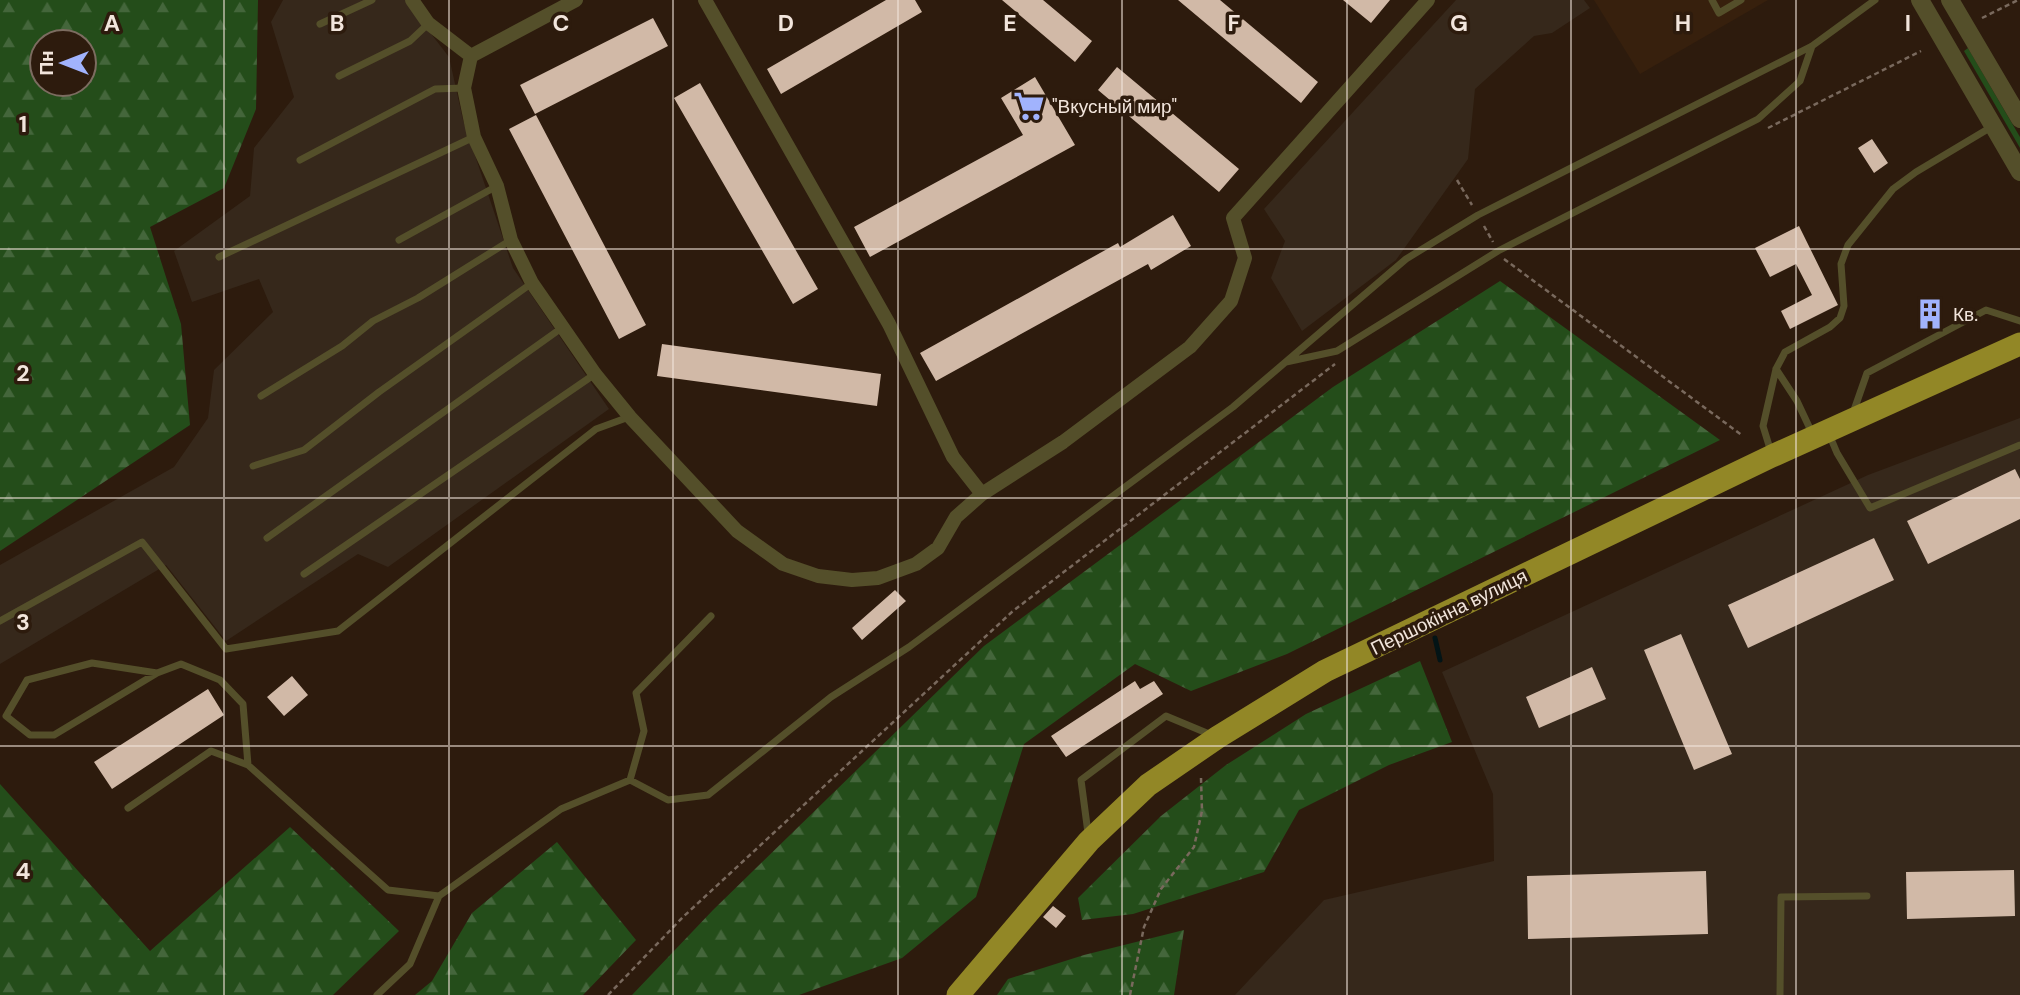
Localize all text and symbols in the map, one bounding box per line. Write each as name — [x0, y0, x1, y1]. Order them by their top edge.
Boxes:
text: A — [104, 8, 120, 38]
text: B — [330, 8, 344, 38]
text: C — [553, 8, 569, 38]
text: D — [778, 8, 794, 38]
text: E — [1003, 8, 1017, 38]
text: F — [1228, 8, 1241, 38]
text: G — [1450, 8, 1468, 38]
text: H — [1675, 8, 1691, 38]
text: I — [1905, 8, 1911, 38]
north arrow — [28, 28, 98, 98]
text: Пн — [34, 50, 59, 76]
supermarket icon: "Вкусный мир" — [1012, 89, 1046, 123]
place label: "Вкусный мир" — [1052, 94, 1177, 119]
text: 1 — [19, 109, 27, 139]
building icon: Кв. — [1913, 297, 1947, 331]
place label: Кв. — [1953, 302, 1978, 327]
text: 2 — [16, 358, 30, 388]
street label: Першокінна вулиця — [1367, 563, 1531, 661]
text: 3 — [16, 607, 30, 637]
text: 4 — [16, 856, 31, 886]

